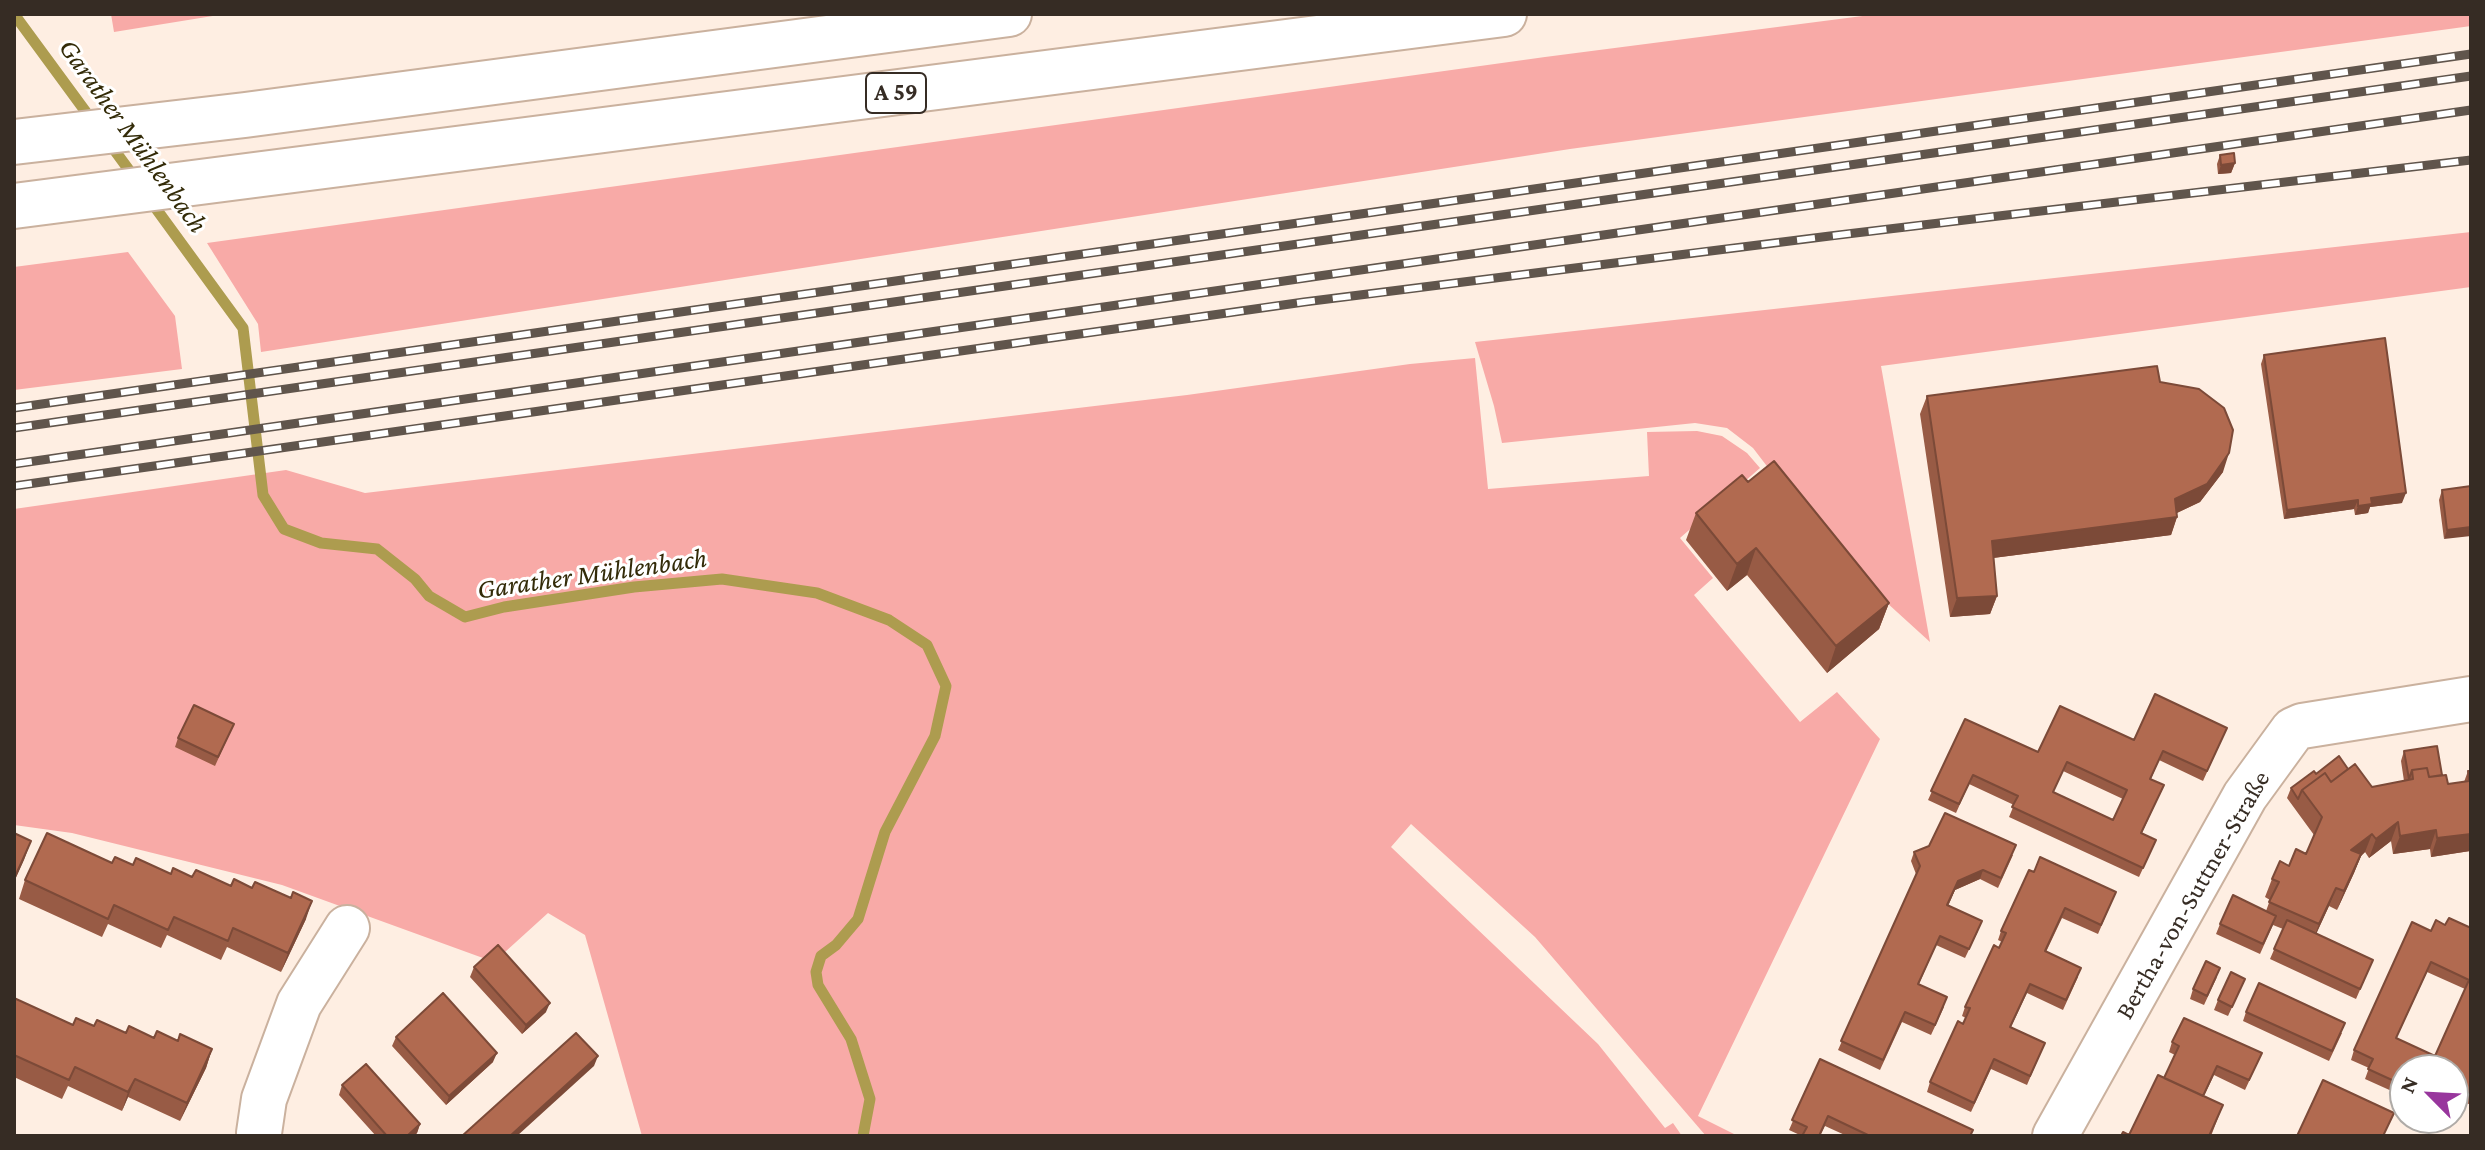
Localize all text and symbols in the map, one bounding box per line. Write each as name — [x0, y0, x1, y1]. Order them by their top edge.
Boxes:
water label: Garather Mühlenbach — [51, 32, 215, 240]
road number: A 59 — [866, 73, 926, 113]
water label: Garather Mühlenbach — [475, 541, 709, 607]
street label: Bertha-von-Suttner-Straße — [2109, 765, 2277, 1025]
north arrow — [2389, 1054, 2469, 1134]
text: N — [2394, 1073, 2423, 1097]

